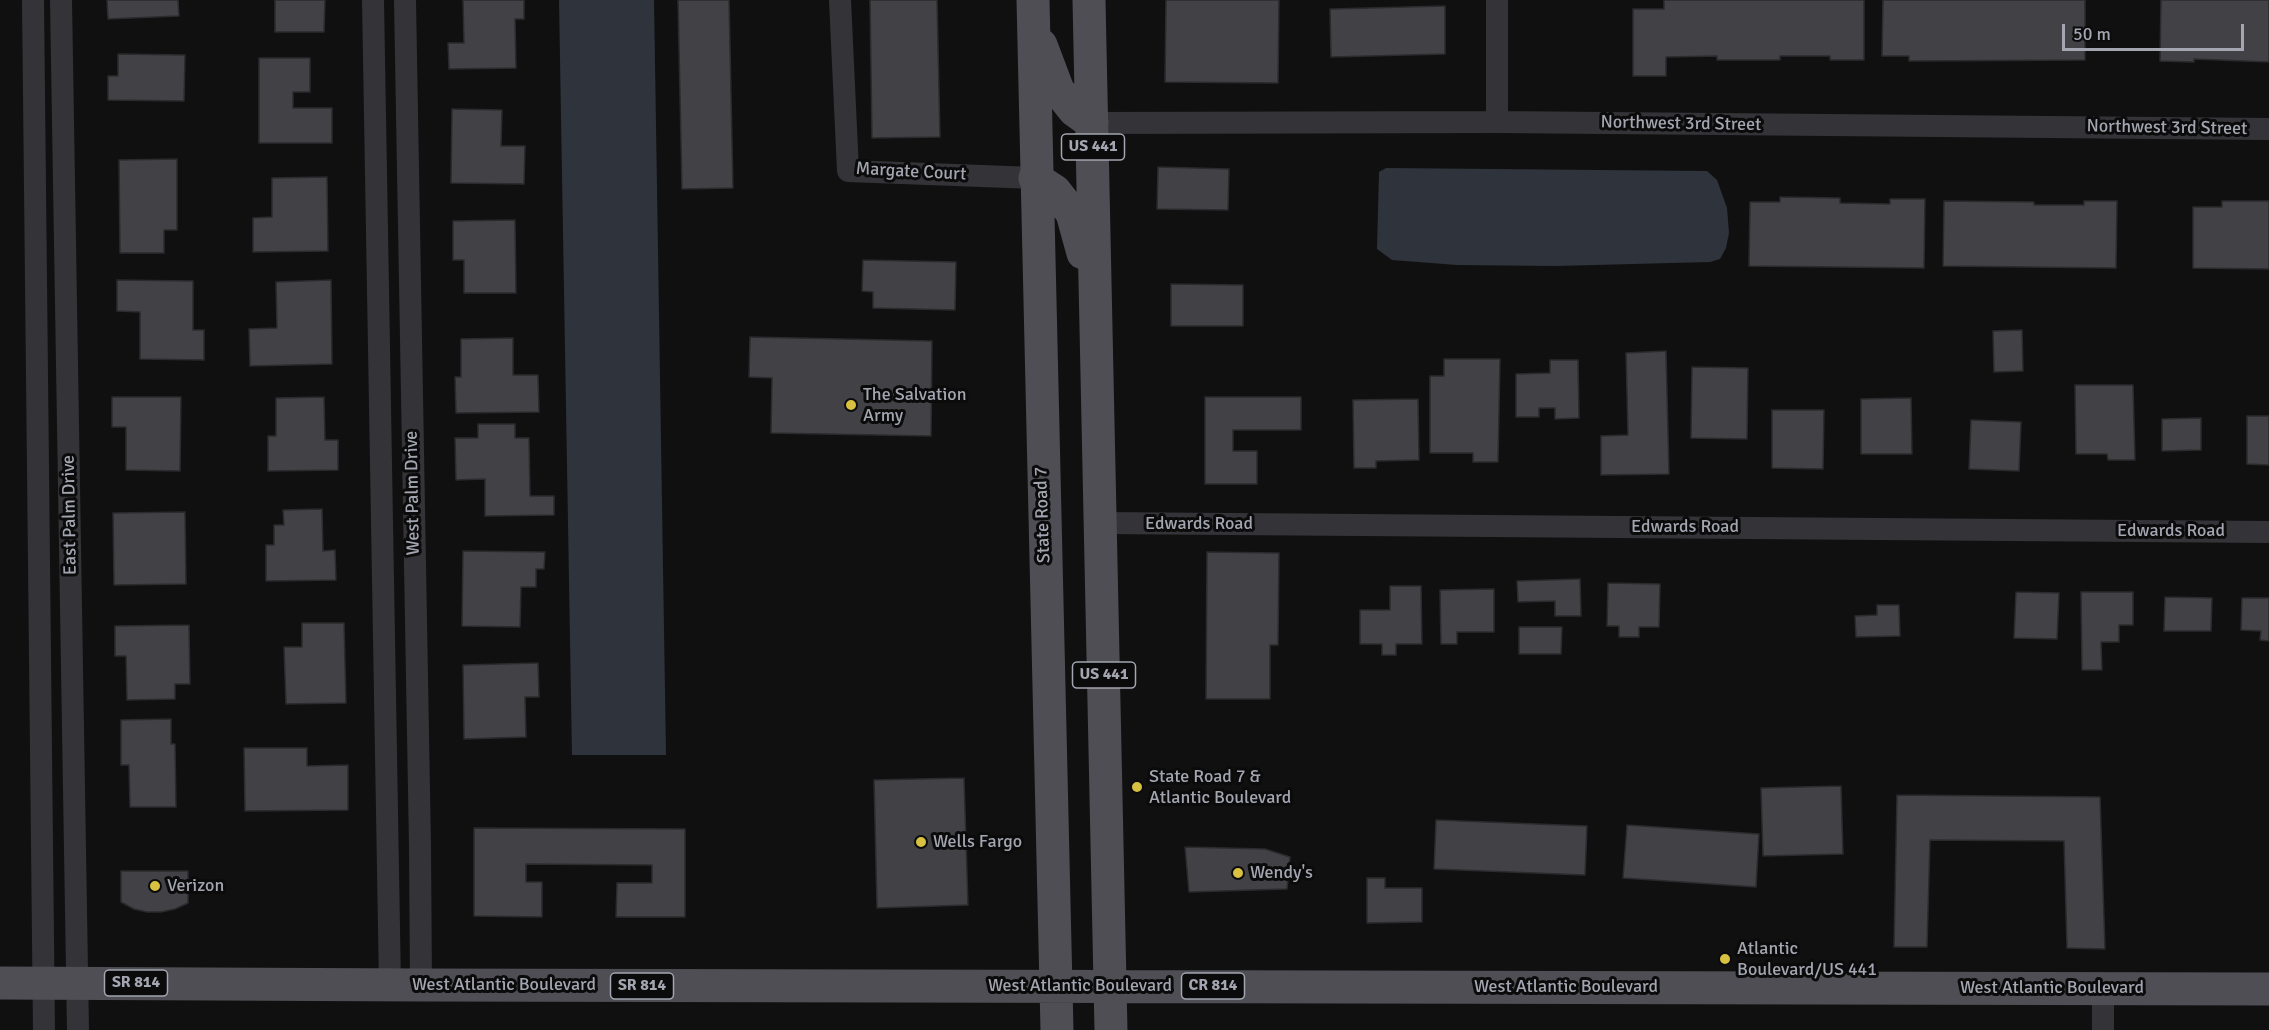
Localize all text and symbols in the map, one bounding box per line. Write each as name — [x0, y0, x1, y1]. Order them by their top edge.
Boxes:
scale bar — [2065, 12, 2246, 50]
text: 50 m — [2073, 23, 2111, 45]
street label: Northwest 3rd Street — [1600, 112, 1762, 136]
street label: Northwest 3rd Street — [2086, 116, 2248, 140]
road number: US 441 — [1062, 134, 1124, 160]
street label: Margate Court — [855, 158, 967, 186]
place label: The Salvation Army — [863, 384, 966, 426]
marker: The Salvation Army — [844, 398, 858, 412]
street label: West Palm Drive — [401, 431, 425, 555]
street label: East Palm Drive — [58, 455, 82, 575]
street label: State Road 7 — [1031, 466, 1055, 564]
street label: Edwards Road — [1145, 513, 1253, 535]
street label: Edwards Road — [1631, 516, 1739, 538]
street label: Edwards Road — [2117, 520, 2225, 542]
road number: US 441 — [1072, 662, 1136, 688]
place label: State Road 7 & Atlantic Boulevard — [1149, 766, 1291, 808]
marker: State Road 7 & Atlantic Boulevard — [1130, 780, 1144, 794]
place label: Wells Fargo — [933, 831, 1022, 853]
marker: Wells Fargo — [914, 835, 928, 849]
place label: Wendy's — [1250, 862, 1313, 884]
marker: Wendy's — [1231, 866, 1245, 880]
place label: Verizon — [167, 875, 224, 897]
marker: Verizon — [148, 879, 162, 893]
place label: Atlantic Boulevard/US 441 — [1737, 938, 1877, 980]
marker: Atlantic Boulevard/US 441 — [1718, 952, 1732, 966]
road number: SR 814 — [104, 970, 168, 996]
road number: SR 814 — [610, 973, 674, 999]
road number: CR 814 — [1182, 973, 1244, 999]
street label: West Atlantic Boulevard — [412, 974, 596, 996]
street label: West Atlantic Boulevard — [988, 975, 1172, 997]
street label: West Atlantic Boulevard — [1474, 976, 1658, 998]
street label: West Atlantic Boulevard — [1960, 977, 2144, 999]

